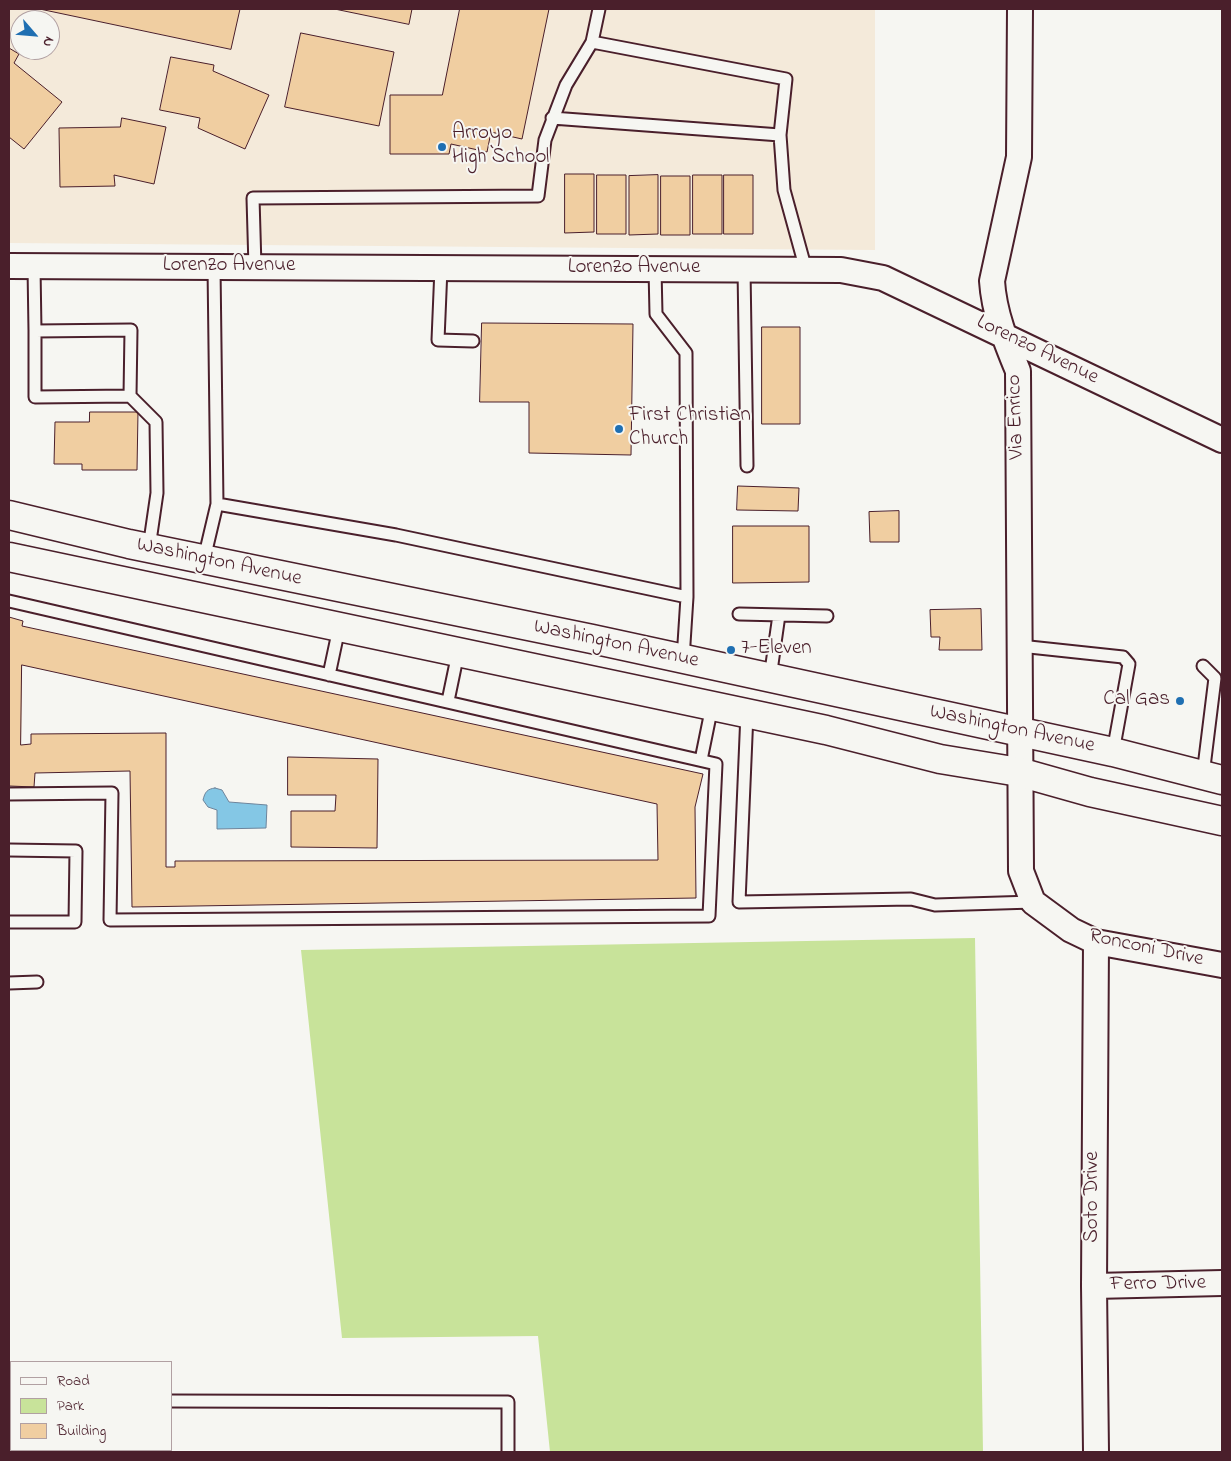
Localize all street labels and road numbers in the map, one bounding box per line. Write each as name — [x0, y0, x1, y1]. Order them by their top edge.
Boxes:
street label: Lorenzo Avenue — [163, 254, 295, 280]
street label: Lorenzo Avenue — [568, 256, 700, 282]
street label: Lorenzo Avenue — [972, 311, 1102, 391]
street label: Via Enrico — [1003, 374, 1031, 460]
street label: Washington Avenue — [134, 533, 304, 593]
street label: Washington Avenue — [531, 615, 701, 675]
street label: Washington Avenue — [927, 700, 1097, 760]
street label: Ronconi Drive — [1086, 925, 1206, 973]
street label: Soto Drive — [1081, 1151, 1107, 1243]
street label: Ferro Drive — [1110, 1272, 1206, 1298]

